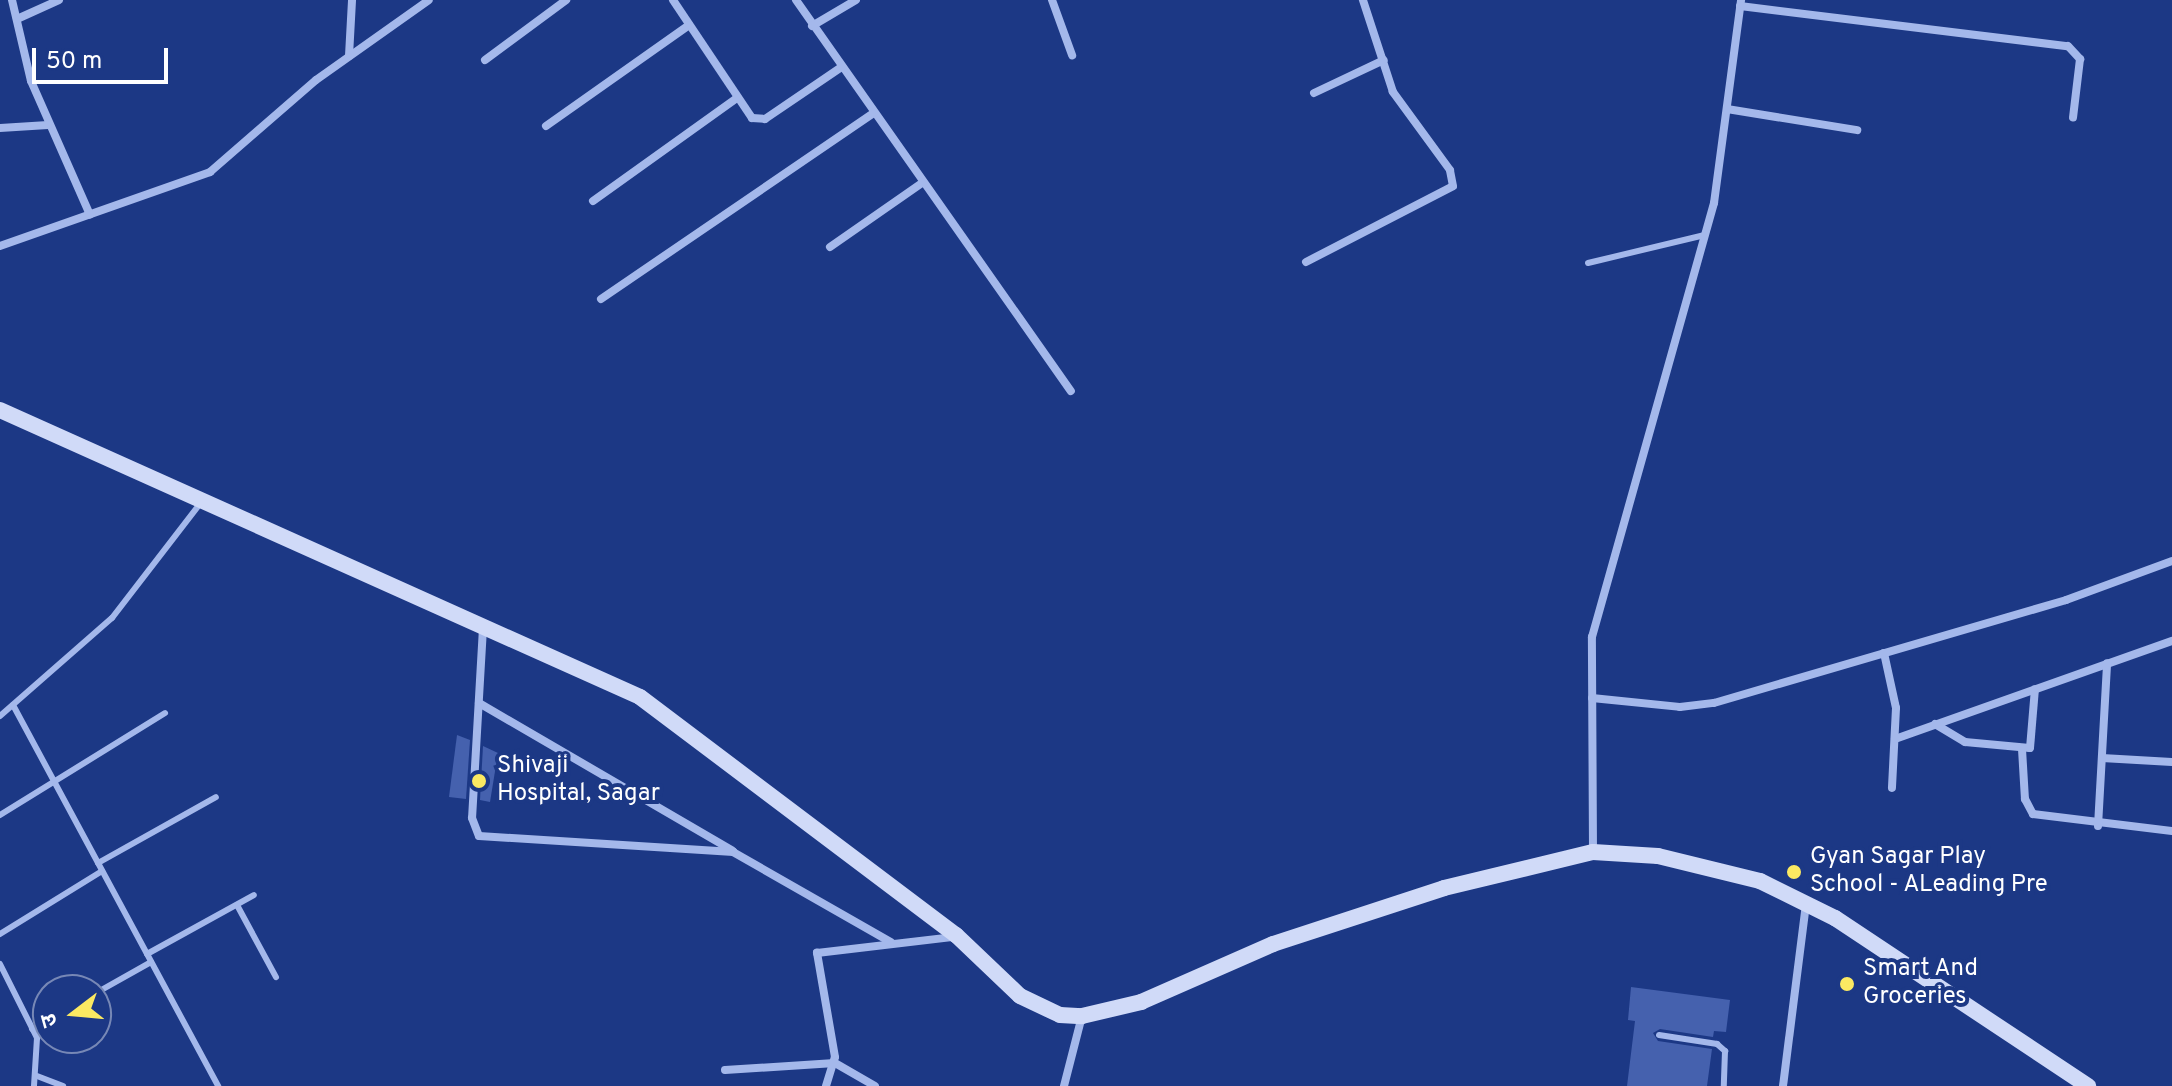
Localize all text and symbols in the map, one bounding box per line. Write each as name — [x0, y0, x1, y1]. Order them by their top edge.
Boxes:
scale bar — [36, 32, 172, 82]
text: 50 m — [46, 47, 102, 77]
place label: Shivaji Hospital, Sagar — [497, 753, 660, 809]
marker: Shivaji Hospital, Sagar — [468, 770, 490, 792]
place label: Gyan Sagar Play School - ALeading Pre — [1810, 844, 2049, 900]
marker: Gyan Sagar Play School - ALeading Pre — [1785, 863, 1803, 881]
place label: Smart And Groceries — [1863, 956, 1979, 1012]
north arrow — [32, 974, 112, 1054]
marker: Smart And Groceries — [1838, 975, 1856, 993]
text: उ — [36, 1010, 65, 1030]

